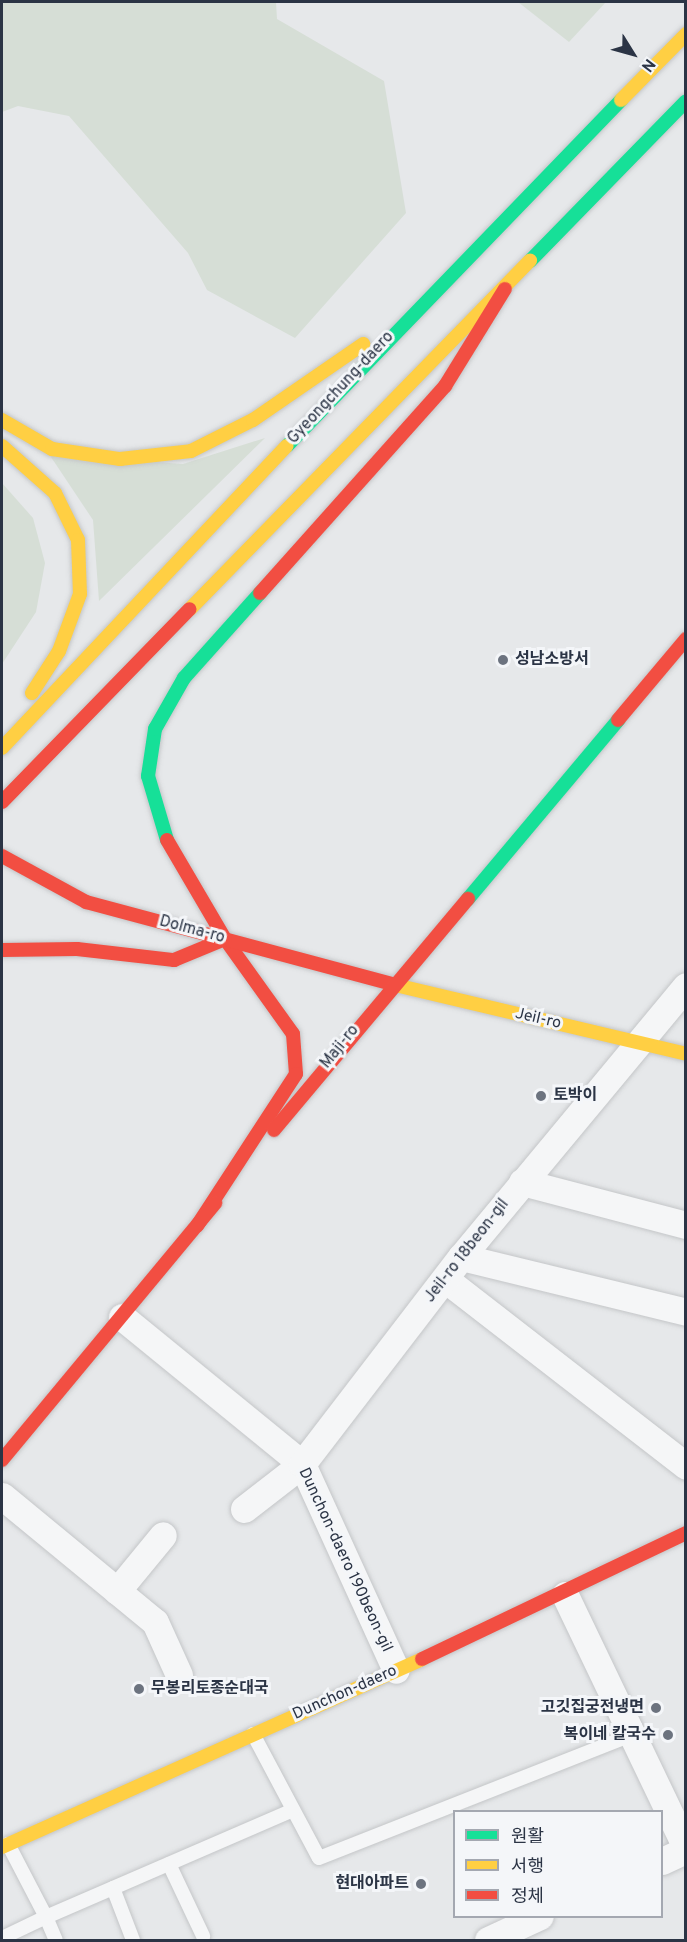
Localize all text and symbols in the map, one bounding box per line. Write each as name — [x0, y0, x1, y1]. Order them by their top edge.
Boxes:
north arrow — [603, 24, 663, 84]
text: N — [636, 54, 659, 75]
street label: Gyeongchung-daero — [284, 328, 398, 448]
place label: 성남소방서 — [515, 650, 589, 670]
marker: 성남소방서 — [496, 653, 510, 667]
street label: Dolma-ro — [157, 912, 227, 948]
street label: Jeil-ro — [513, 1004, 563, 1034]
street label: Maji-ro — [317, 1021, 363, 1073]
place label: 토박이 — [553, 1086, 597, 1106]
marker: 토박이 — [534, 1089, 548, 1103]
street label: Jeil-ro 18beon-gil — [421, 1195, 513, 1307]
street label: Dunchon-daero 190beon-gil — [294, 1465, 396, 1655]
street label: Dunchon-daero — [290, 1661, 400, 1725]
place label: 무봉리토종순대국 — [151, 1679, 269, 1699]
marker: 무봉리토종순대국 — [132, 1682, 146, 1696]
place label: 고깃집궁전냉면 — [541, 1698, 644, 1718]
marker: 고깃집궁전냉면 — [649, 1701, 663, 1715]
place label: 복이네 칼국수 — [564, 1725, 656, 1745]
marker: 복이네 칼국수 — [661, 1728, 675, 1742]
legend — [453, 1810, 663, 1918]
text: 원활 — [511, 1826, 544, 1849]
text: 서행 — [511, 1856, 544, 1879]
place label: 현대아파트 — [335, 1874, 409, 1894]
marker: 현대아파트 — [414, 1877, 428, 1891]
text: 정체 — [511, 1886, 544, 1909]

